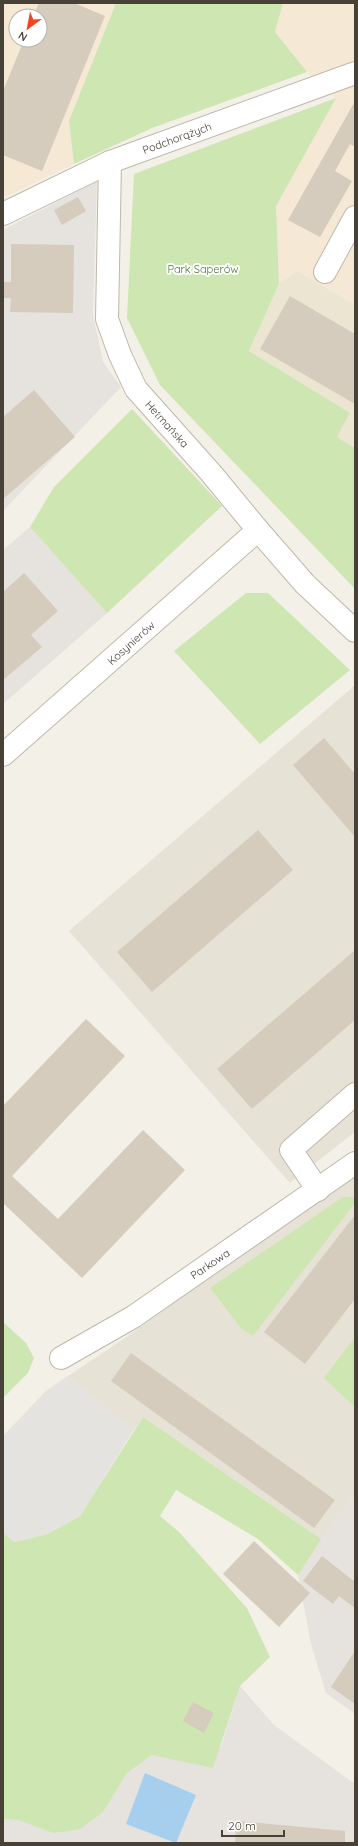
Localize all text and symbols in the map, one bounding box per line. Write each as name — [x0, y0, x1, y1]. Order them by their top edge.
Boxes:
north arrow — [8, 8, 48, 48]
text: N — [16, 28, 30, 45]
street label: Podchorążych — [141, 119, 213, 157]
park label: Park Saperów — [167, 262, 239, 276]
street label: Hetmańska — [142, 398, 192, 450]
street label: Kosynierów — [104, 618, 158, 668]
street label: Parkowa — [188, 1246, 232, 1282]
scale bar — [222, 1812, 284, 1838]
text: 20 m — [228, 1818, 256, 1833]

